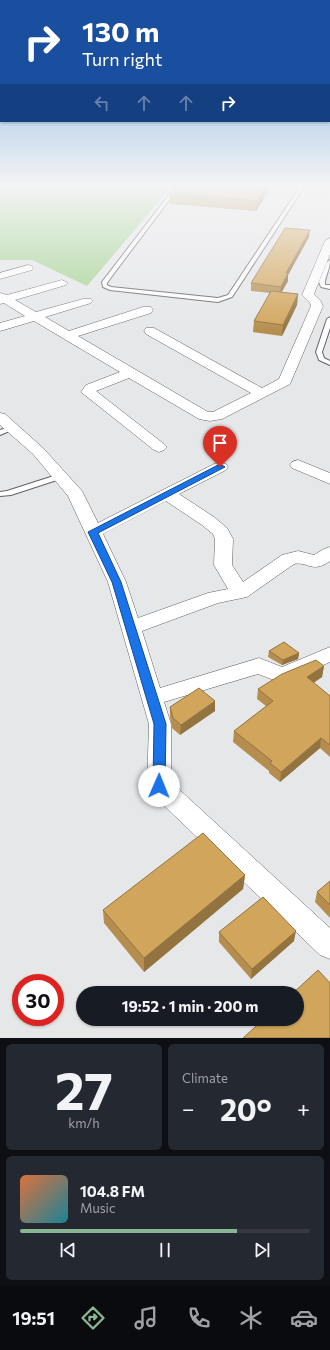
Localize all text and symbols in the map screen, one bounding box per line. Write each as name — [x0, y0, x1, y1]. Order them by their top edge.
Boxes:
text: 130 m — [82, 14, 159, 48]
icon: right — [16, 16, 68, 68]
text: Turn right — [82, 48, 162, 70]
icon: left — [91, 92, 113, 114]
icon: ahead — [133, 92, 155, 114]
icon: ahead — [175, 92, 197, 114]
icon: right — [217, 92, 239, 114]
pin — [203, 426, 237, 467]
icon: arrive — [209, 432, 231, 454]
position arrow — [138, 765, 180, 807]
speed limit sign: 30 — [12, 974, 64, 1026]
text: 19:52 · 1 min · 200 m — [122, 997, 258, 1015]
text: 27 — [55, 1057, 113, 1121]
text: Climate — [182, 1070, 228, 1086]
text: 20° — [220, 1090, 272, 1127]
text: − — [182, 1095, 195, 1122]
text: + — [297, 1095, 310, 1122]
text: km/h — [68, 1115, 100, 1131]
text: 104.8 FM — [80, 1182, 145, 1200]
text: Music — [80, 1200, 115, 1216]
icon: previous — [57, 1239, 79, 1261]
icon: pause — [154, 1239, 176, 1261]
icon: next — [251, 1239, 273, 1261]
icon: directions — [79, 1304, 107, 1332]
icon: music — [132, 1304, 160, 1332]
icon: phone — [185, 1304, 213, 1332]
icon: climate — [237, 1304, 265, 1332]
icon: car — [290, 1304, 318, 1332]
text: 19:51 — [12, 1307, 55, 1329]

